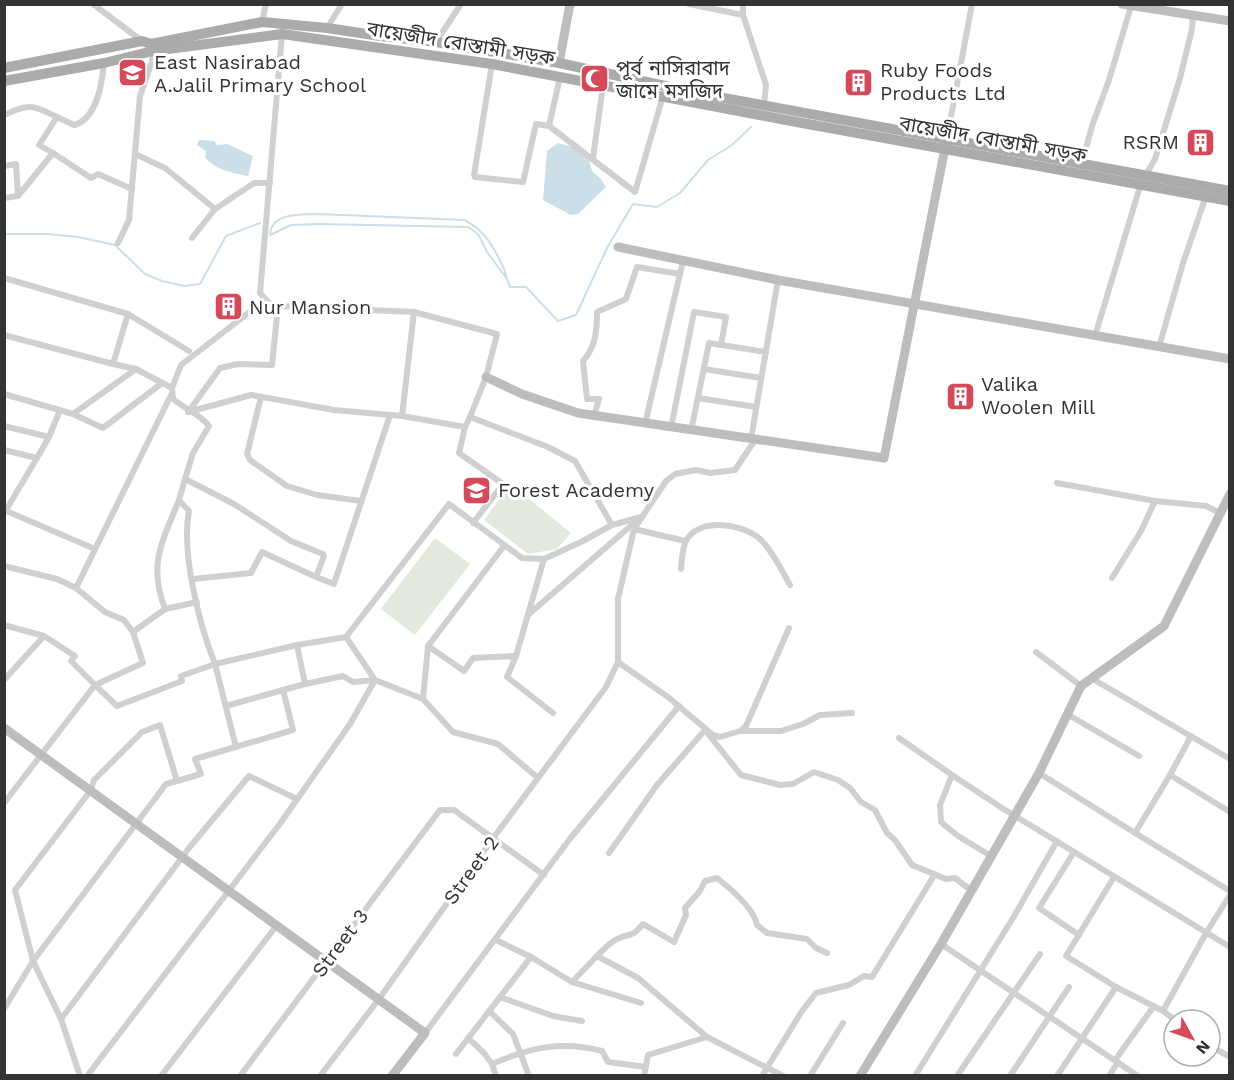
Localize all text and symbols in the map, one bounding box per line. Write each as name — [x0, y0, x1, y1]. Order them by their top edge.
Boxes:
street label: বায়েজীদ বোস্তামী সড়ক — [364, 16, 558, 70]
place label: East Nasirabad A.Jalil Primary School — [154, 50, 366, 97]
place label: পূর্ব নাসিরাবাদ জামে মসজিদ — [615, 55, 731, 103]
school or university icon: East Nasirabad A.Jalil Primary School — [117, 57, 149, 89]
place label: Ruby Foods Products Ltd — [880, 58, 1006, 105]
mosque icon: পূর্ব নাসিরাবাদ জামে মসজিদ — [579, 63, 611, 95]
building icon: Ruby Foods Products Ltd — [843, 66, 875, 98]
street label: বায়েজীদ বোস্তামী সড়ক — [896, 111, 1090, 167]
building icon: RSRM — [1184, 126, 1216, 158]
place label: RSRM — [1123, 130, 1179, 154]
building icon: Nur Mansion — [212, 291, 244, 323]
place label: Nur Mansion — [249, 295, 371, 319]
place label: Valika Woolen Mill — [981, 372, 1095, 419]
building icon: Valika Woolen Mill — [944, 380, 976, 412]
school or university icon: Forest Academy — [461, 474, 493, 506]
place label: Forest Academy — [498, 478, 655, 502]
street label: Street 2 — [438, 831, 504, 909]
street label: Street 3 — [307, 904, 373, 982]
north arrow — [1162, 1008, 1222, 1068]
text: N — [1192, 1037, 1214, 1058]

